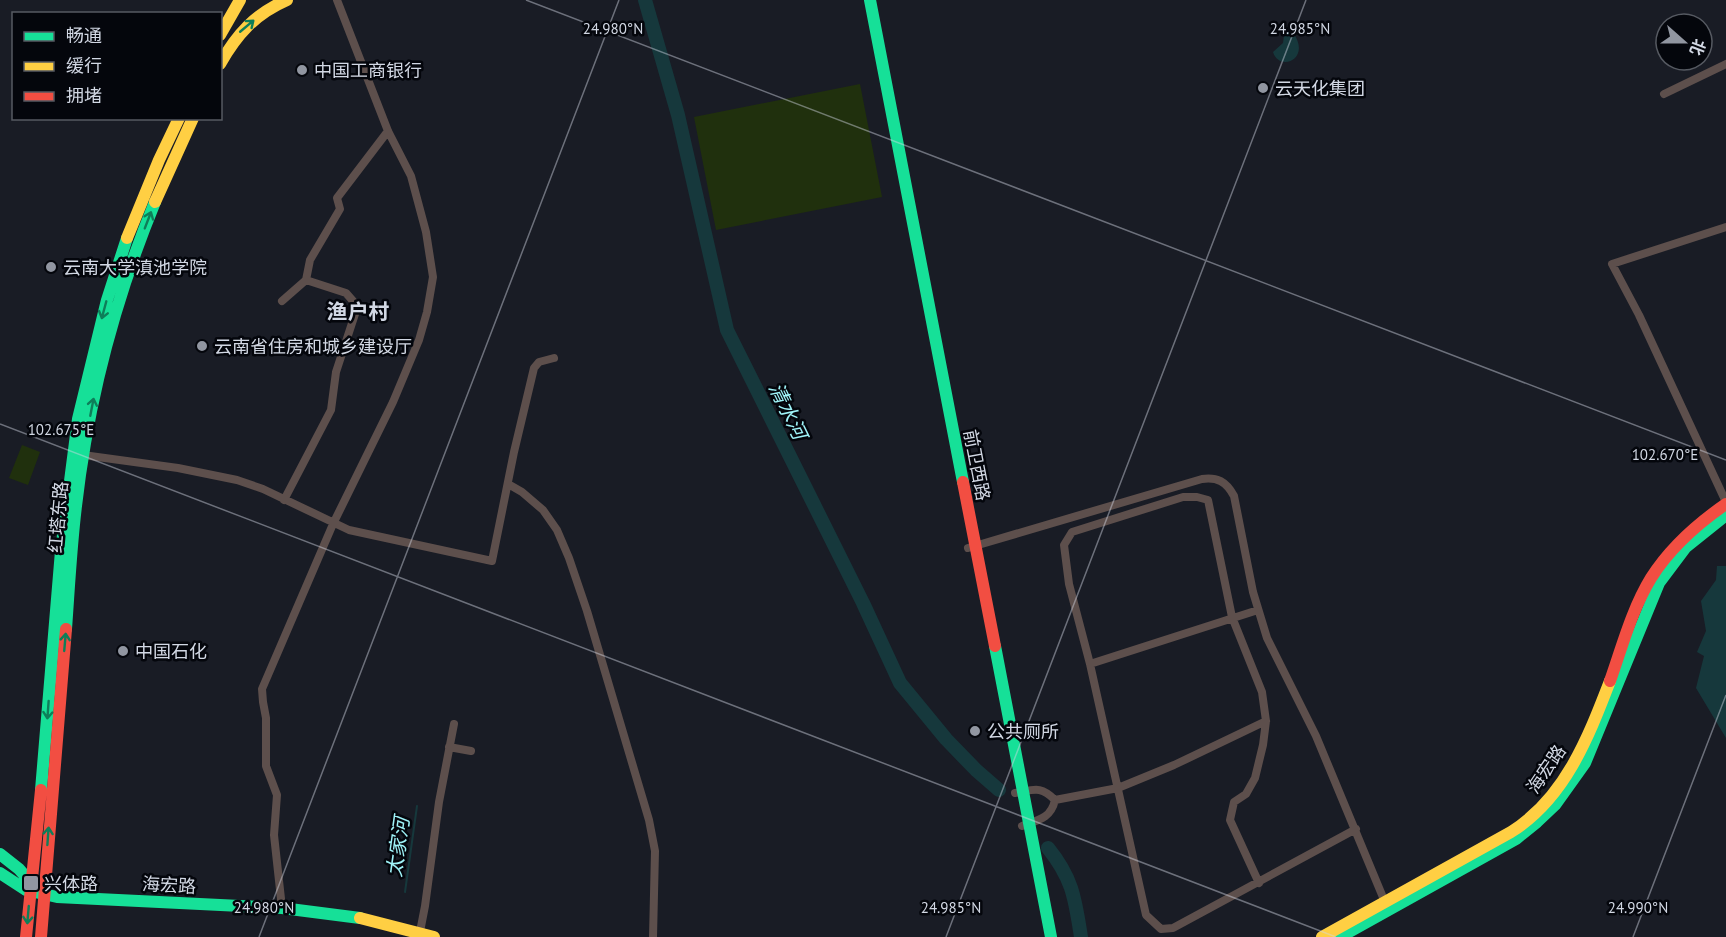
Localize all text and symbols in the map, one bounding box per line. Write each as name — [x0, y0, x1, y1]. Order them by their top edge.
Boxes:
legend — [12, 12, 222, 120]
north arrow — [1654, 12, 1714, 72]
one-way arrow — [239, 19, 255, 33]
text: 24.980°N — [583, 19, 643, 38]
text: 24.985°N — [1270, 19, 1330, 38]
text: 畅通 — [66, 24, 102, 47]
text: 北 — [1686, 36, 1710, 58]
text: 缓行 — [66, 54, 102, 77]
place label: 中国工商银行 — [314, 59, 422, 82]
marker: 中国工商银行 — [295, 63, 309, 77]
place label: 云天化集团 — [1275, 77, 1365, 100]
marker: 云天化集团 — [1256, 81, 1270, 95]
text: 拥堵 — [66, 84, 102, 107]
one-way arrow — [143, 211, 154, 230]
place label: 云南大学滇池学院 — [63, 256, 207, 279]
marker: 云南大学滇池学院 — [44, 260, 58, 274]
district label: 渔户村 — [327, 298, 390, 325]
one-way arrow — [98, 300, 110, 319]
place label: 云南省住房和城乡建设厅 — [214, 335, 412, 358]
marker: 云南省住房和城乡建设厅 — [195, 339, 209, 353]
water label: 清水河 — [763, 378, 815, 447]
one-way arrow — [87, 397, 98, 417]
text: 102.675°E — [28, 420, 94, 439]
street label: 前卫西路 — [959, 427, 995, 503]
text: 102.670°E — [1632, 445, 1698, 464]
street label: 红塔东路 — [43, 480, 73, 554]
one-way arrow — [60, 632, 71, 652]
place label: 中国石化 — [135, 640, 207, 663]
marker: 中国石化 — [116, 644, 130, 658]
one-way arrow — [42, 699, 53, 719]
place label: 公共厕所 — [987, 720, 1059, 743]
marker: 公共厕所 — [968, 724, 982, 738]
street label: 海宏路 — [1521, 740, 1571, 798]
water label: 太家河 — [381, 812, 416, 879]
one-way arrow — [43, 827, 54, 847]
place label: 兴体路 — [44, 872, 98, 895]
street label: 海宏路 — [141, 872, 197, 898]
marker: 兴体路 — [22, 874, 40, 892]
text: 24.980°N — [234, 898, 294, 917]
text: 24.985°N — [921, 898, 981, 917]
text: 24.990°N — [1608, 898, 1668, 917]
one-way arrow — [22, 905, 33, 925]

